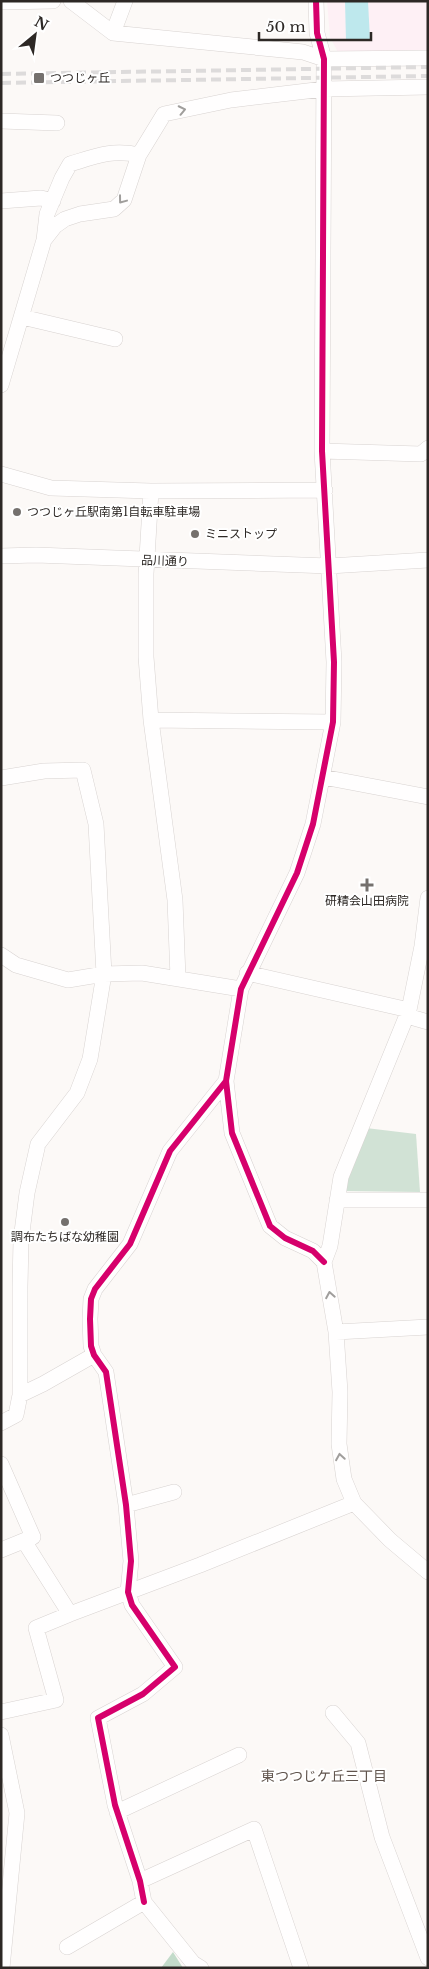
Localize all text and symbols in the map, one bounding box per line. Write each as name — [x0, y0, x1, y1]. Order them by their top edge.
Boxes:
north arrow — [10, 10, 60, 60]
scale bar — [259, 10, 372, 42]
text: N — [31, 13, 51, 35]
text: 50 m — [266, 17, 306, 36]
place label: つつじヶ丘 — [50, 70, 110, 85]
marker: つつじヶ丘 — [32, 71, 46, 85]
one-way arrow — [177, 106, 186, 116]
one-way arrow — [119, 194, 127, 203]
place label: つつじヶ丘駅南第1自転車駐車場 — [27, 504, 200, 519]
marker: つつじヶ丘駅南第1自転車駐車場 — [11, 506, 23, 518]
place label: ミニストップ — [205, 526, 277, 541]
marker: ミニストップ — [189, 528, 201, 540]
street label: 品川通り — [141, 552, 189, 569]
marker: 研精会山田病院 — [360, 878, 374, 892]
place label: 研精会山田病院 — [325, 893, 409, 908]
marker: 調布たちばな幼稚園 — [59, 1216, 71, 1228]
place label: 調布たちばな幼稚園 — [11, 1229, 119, 1244]
one-way arrow — [325, 1291, 335, 1299]
one-way arrow — [336, 1452, 346, 1461]
district label: 東つつじケ丘三丁目 — [261, 1767, 387, 1785]

